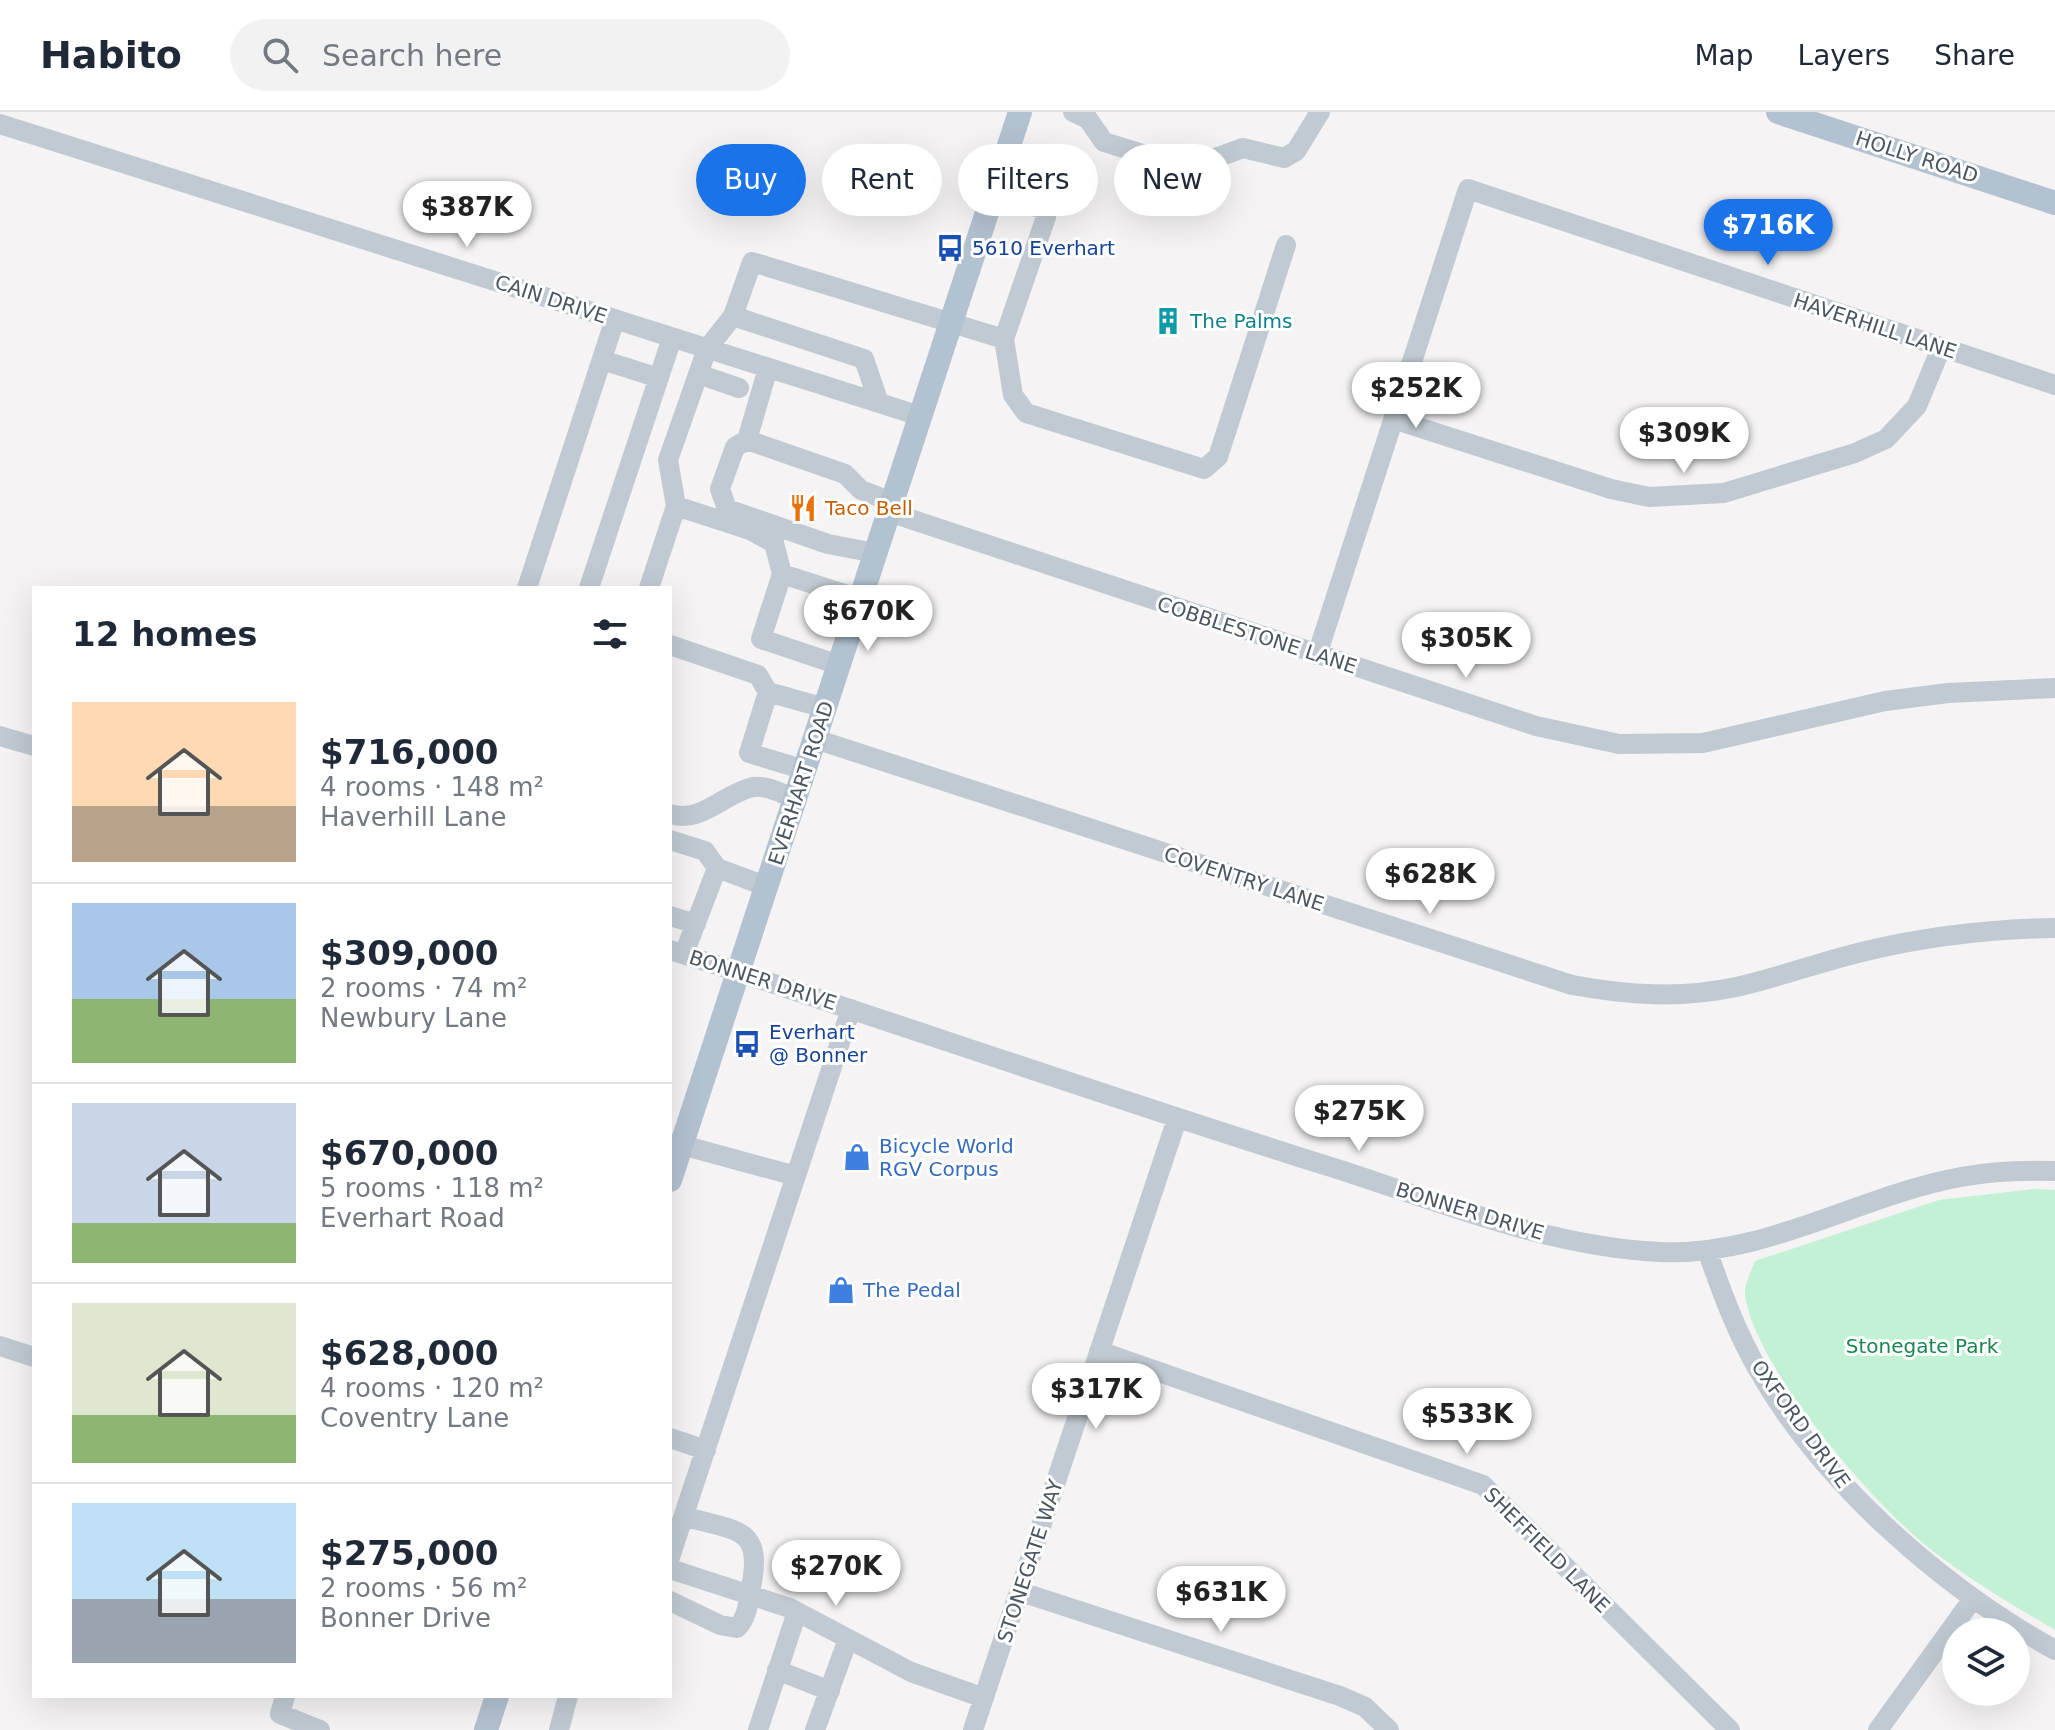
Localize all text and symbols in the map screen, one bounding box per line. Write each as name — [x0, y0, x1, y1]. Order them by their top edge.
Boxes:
search box — [230, 19, 790, 91]
text: Habito — [40, 33, 182, 77]
icon: search — [258, 33, 302, 77]
text: Search here — [322, 38, 502, 73]
text: Map — [1694, 39, 1754, 72]
text: Layers — [1798, 39, 1890, 72]
text: Share — [1934, 39, 2015, 72]
street label: HOLLY ROAD — [1853, 126, 1981, 188]
chip: Buy — [696, 144, 806, 216]
chip: Rent — [822, 144, 942, 216]
chip: Filters — [958, 144, 1098, 216]
chip: New — [1114, 144, 1231, 216]
pin: $387K — [411, 181, 523, 249]
text: $387K — [421, 192, 513, 222]
pin: $716K — [1712, 199, 1824, 267]
text: $716K — [1722, 210, 1814, 240]
bus stop icon: 5610 Everhart — [935, 233, 965, 263]
place label: 5610 Everhart — [972, 236, 1115, 260]
street label: CAIN DRIVE — [492, 270, 610, 328]
street label: HAVERHILL LANE — [1790, 288, 1960, 364]
building icon: The Palms — [1153, 306, 1183, 336]
place label: The Palms — [1189, 309, 1292, 333]
pin: $252K — [1360, 362, 1472, 430]
text: $252K — [1370, 373, 1462, 403]
pin: $309K — [1628, 407, 1740, 475]
text: $309K — [1638, 418, 1730, 448]
restaurant icon: Taco Bell — [788, 493, 818, 523]
place label: Taco Bell — [824, 496, 913, 520]
pin: $670K — [812, 585, 924, 653]
street label: COBBLESTONE LANE — [1154, 591, 1360, 679]
text: $670K — [822, 596, 914, 626]
icon: filters — [588, 612, 632, 656]
pin: $305K — [1410, 612, 1522, 680]
text: 12 homes — [72, 614, 257, 654]
text: $305K — [1420, 623, 1512, 653]
street label: EVERHART ROAD — [763, 698, 839, 868]
text: $716,000 — [320, 732, 499, 772]
icon: home — [136, 734, 232, 830]
text: 4 rooms · 148 m² — [320, 772, 544, 802]
text: Haverhill Lane — [320, 802, 506, 832]
street label: COVENTRY LANE — [1161, 842, 1327, 916]
pin: $628K — [1374, 848, 1486, 916]
text: $628K — [1384, 859, 1476, 889]
text: $309,000 — [320, 933, 499, 973]
icon: home — [136, 935, 232, 1031]
street label: BONNER DRIVE — [686, 945, 840, 1015]
text: 2 rooms · 74 m² — [320, 973, 528, 1003]
text: Newbury Lane — [320, 1003, 507, 1033]
place label: Everhart @ Bonner — [769, 1020, 868, 1067]
bus stop icon: Everhart @ Bonner — [732, 1029, 762, 1059]
pin: $275K — [1303, 1085, 1415, 1153]
text: $275K — [1313, 1096, 1405, 1126]
text: $670,000 — [320, 1133, 499, 1173]
place label: Bicycle World RGV Corpus — [879, 1134, 1014, 1181]
icon: home — [136, 1135, 232, 1231]
shop icon: Bicycle World RGV Corpus — [842, 1142, 872, 1172]
text: 5 rooms · 118 m² — [320, 1173, 544, 1203]
street label: BONNER DRIVE — [1393, 1177, 1547, 1245]
text: Everhart Road — [320, 1203, 505, 1233]
shop icon: The Pedal — [826, 1275, 856, 1305]
place label: The Pedal — [862, 1278, 961, 1302]
text: $628,000 — [320, 1333, 499, 1373]
park label: Stonegate Park — [1846, 1334, 1999, 1358]
icon: home — [136, 1335, 232, 1431]
street label: OXFORD DRIVE — [1746, 1355, 1856, 1493]
pin: $317K — [1040, 1363, 1152, 1431]
text: 4 rooms · 120 m² — [320, 1373, 544, 1403]
text: $317K — [1050, 1374, 1142, 1404]
pin: $533K — [1411, 1388, 1523, 1456]
text: $533K — [1421, 1399, 1513, 1429]
text: Coventry Lane — [320, 1403, 509, 1433]
street label: STONEGATE WAY — [992, 1476, 1068, 1646]
street label: SHEFFIELD LANE — [1479, 1482, 1615, 1618]
text: $275,000 — [320, 1533, 499, 1573]
icon: home — [136, 1535, 232, 1631]
pin: $270K — [780, 1540, 892, 1608]
text: $270K — [790, 1551, 882, 1581]
pin: $631K — [1165, 1566, 1277, 1634]
text: 2 rooms · 56 m² — [320, 1573, 528, 1603]
text: $631K — [1175, 1577, 1267, 1607]
text: Bonner Drive — [320, 1603, 491, 1633]
map controls — [1942, 1618, 2030, 1706]
button: layers — [1942, 1618, 2030, 1706]

